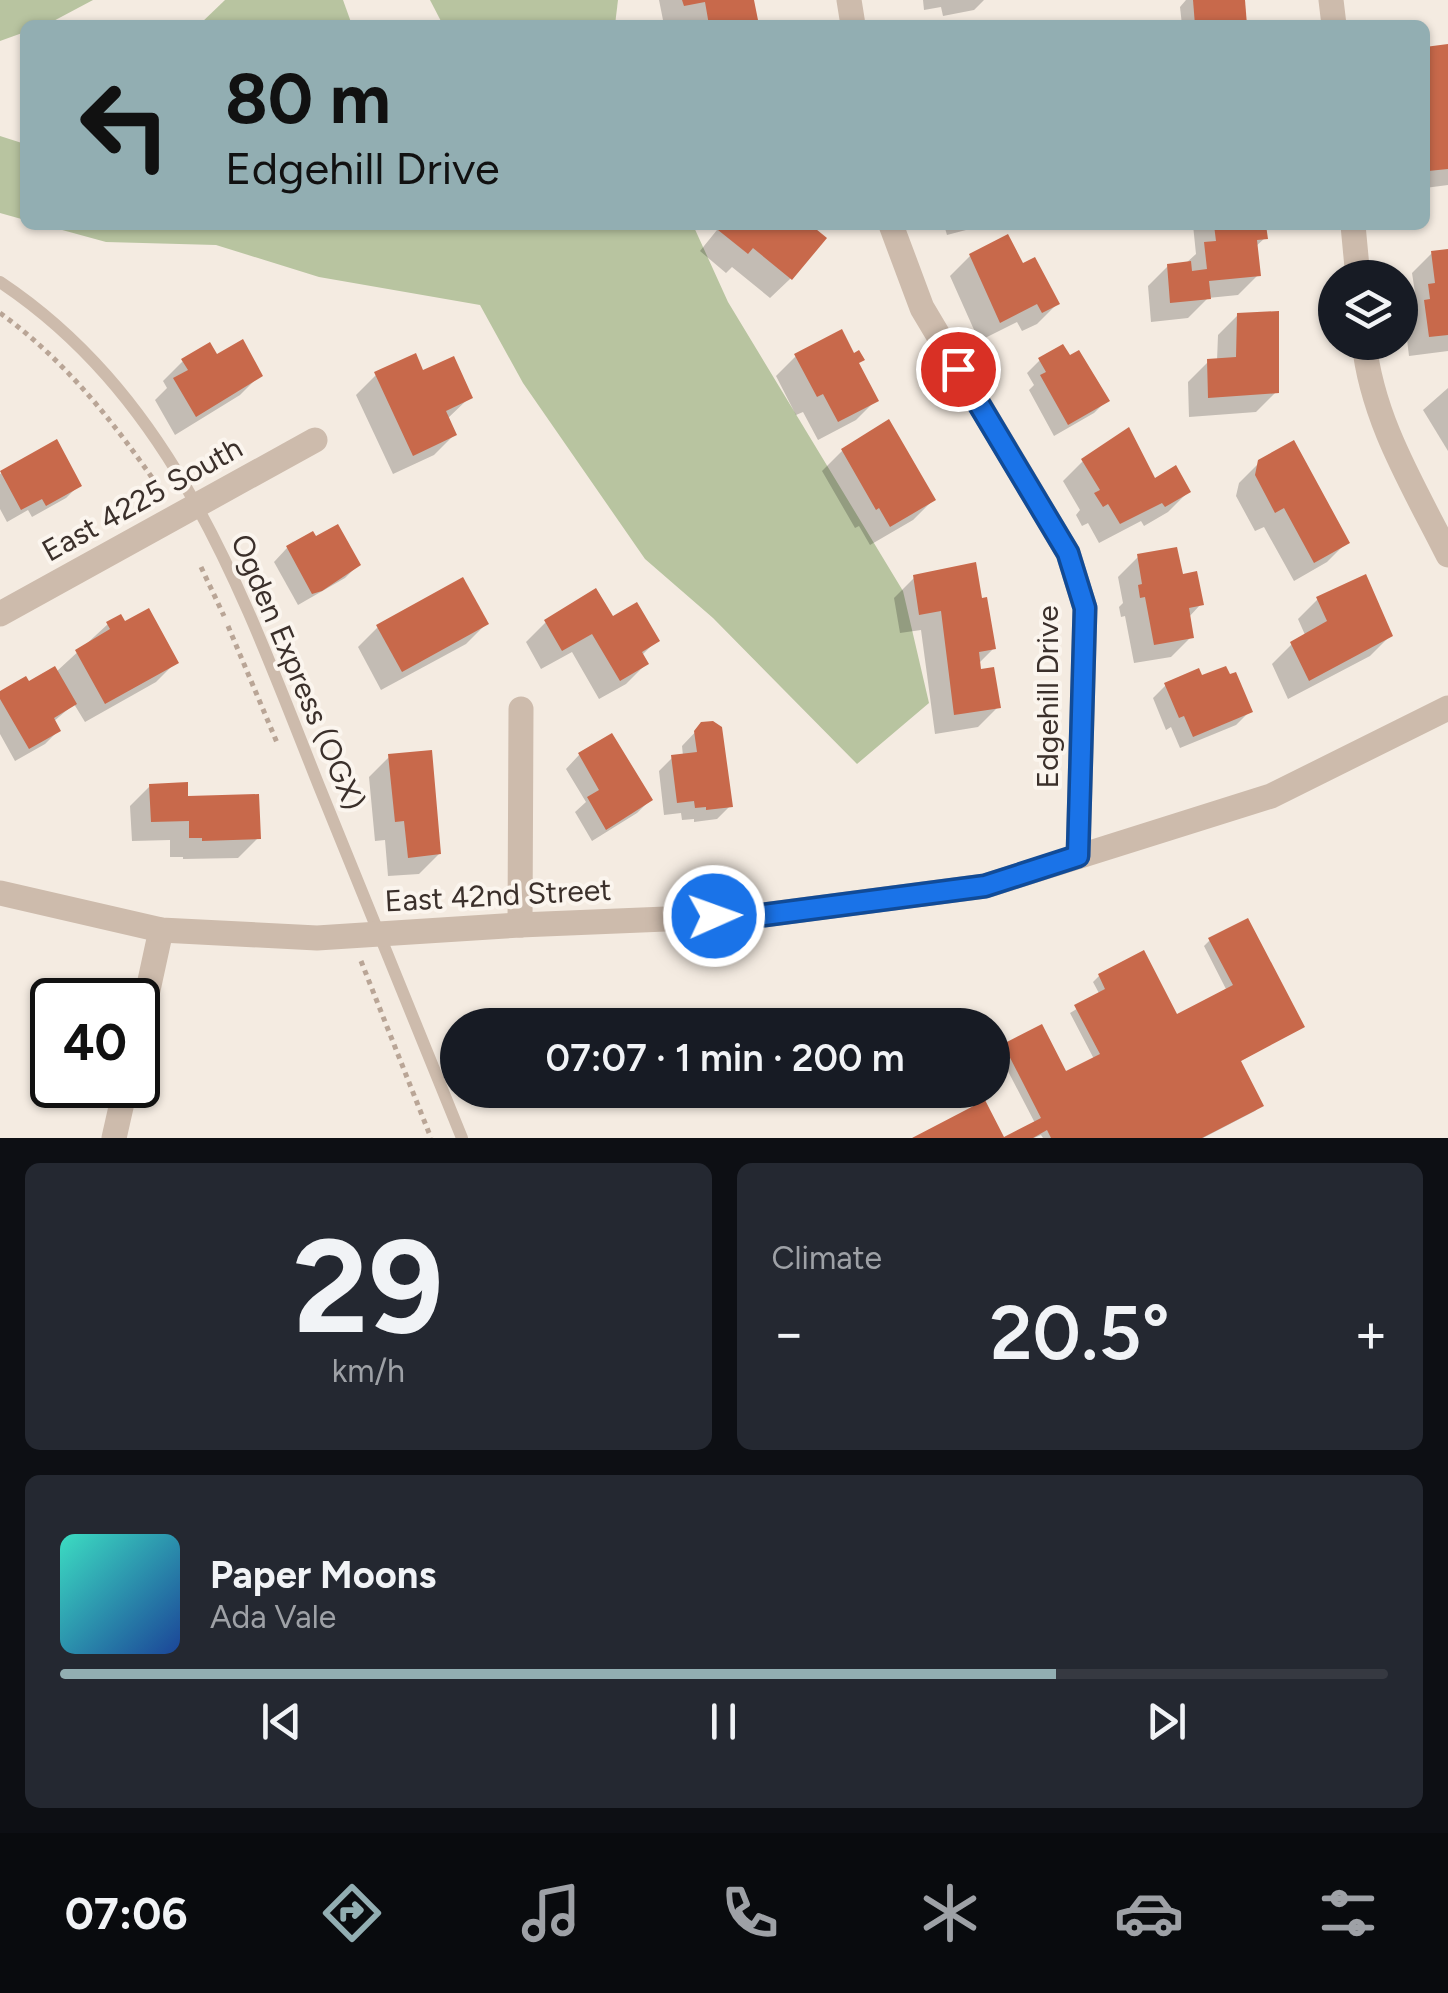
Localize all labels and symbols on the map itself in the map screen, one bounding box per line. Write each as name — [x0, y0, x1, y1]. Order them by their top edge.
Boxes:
pin — [916, 327, 1001, 412]
street label: East 4225 South — [35, 429, 249, 569]
street label: Ogden Express (OGX) — [223, 528, 373, 816]
street label: Edgehill Drive — [1029, 605, 1066, 789]
position arrow — [662, 864, 766, 968]
street label: East 42nd Street — [384, 871, 612, 919]
speed limit sign: 40 — [30, 978, 160, 1108]

